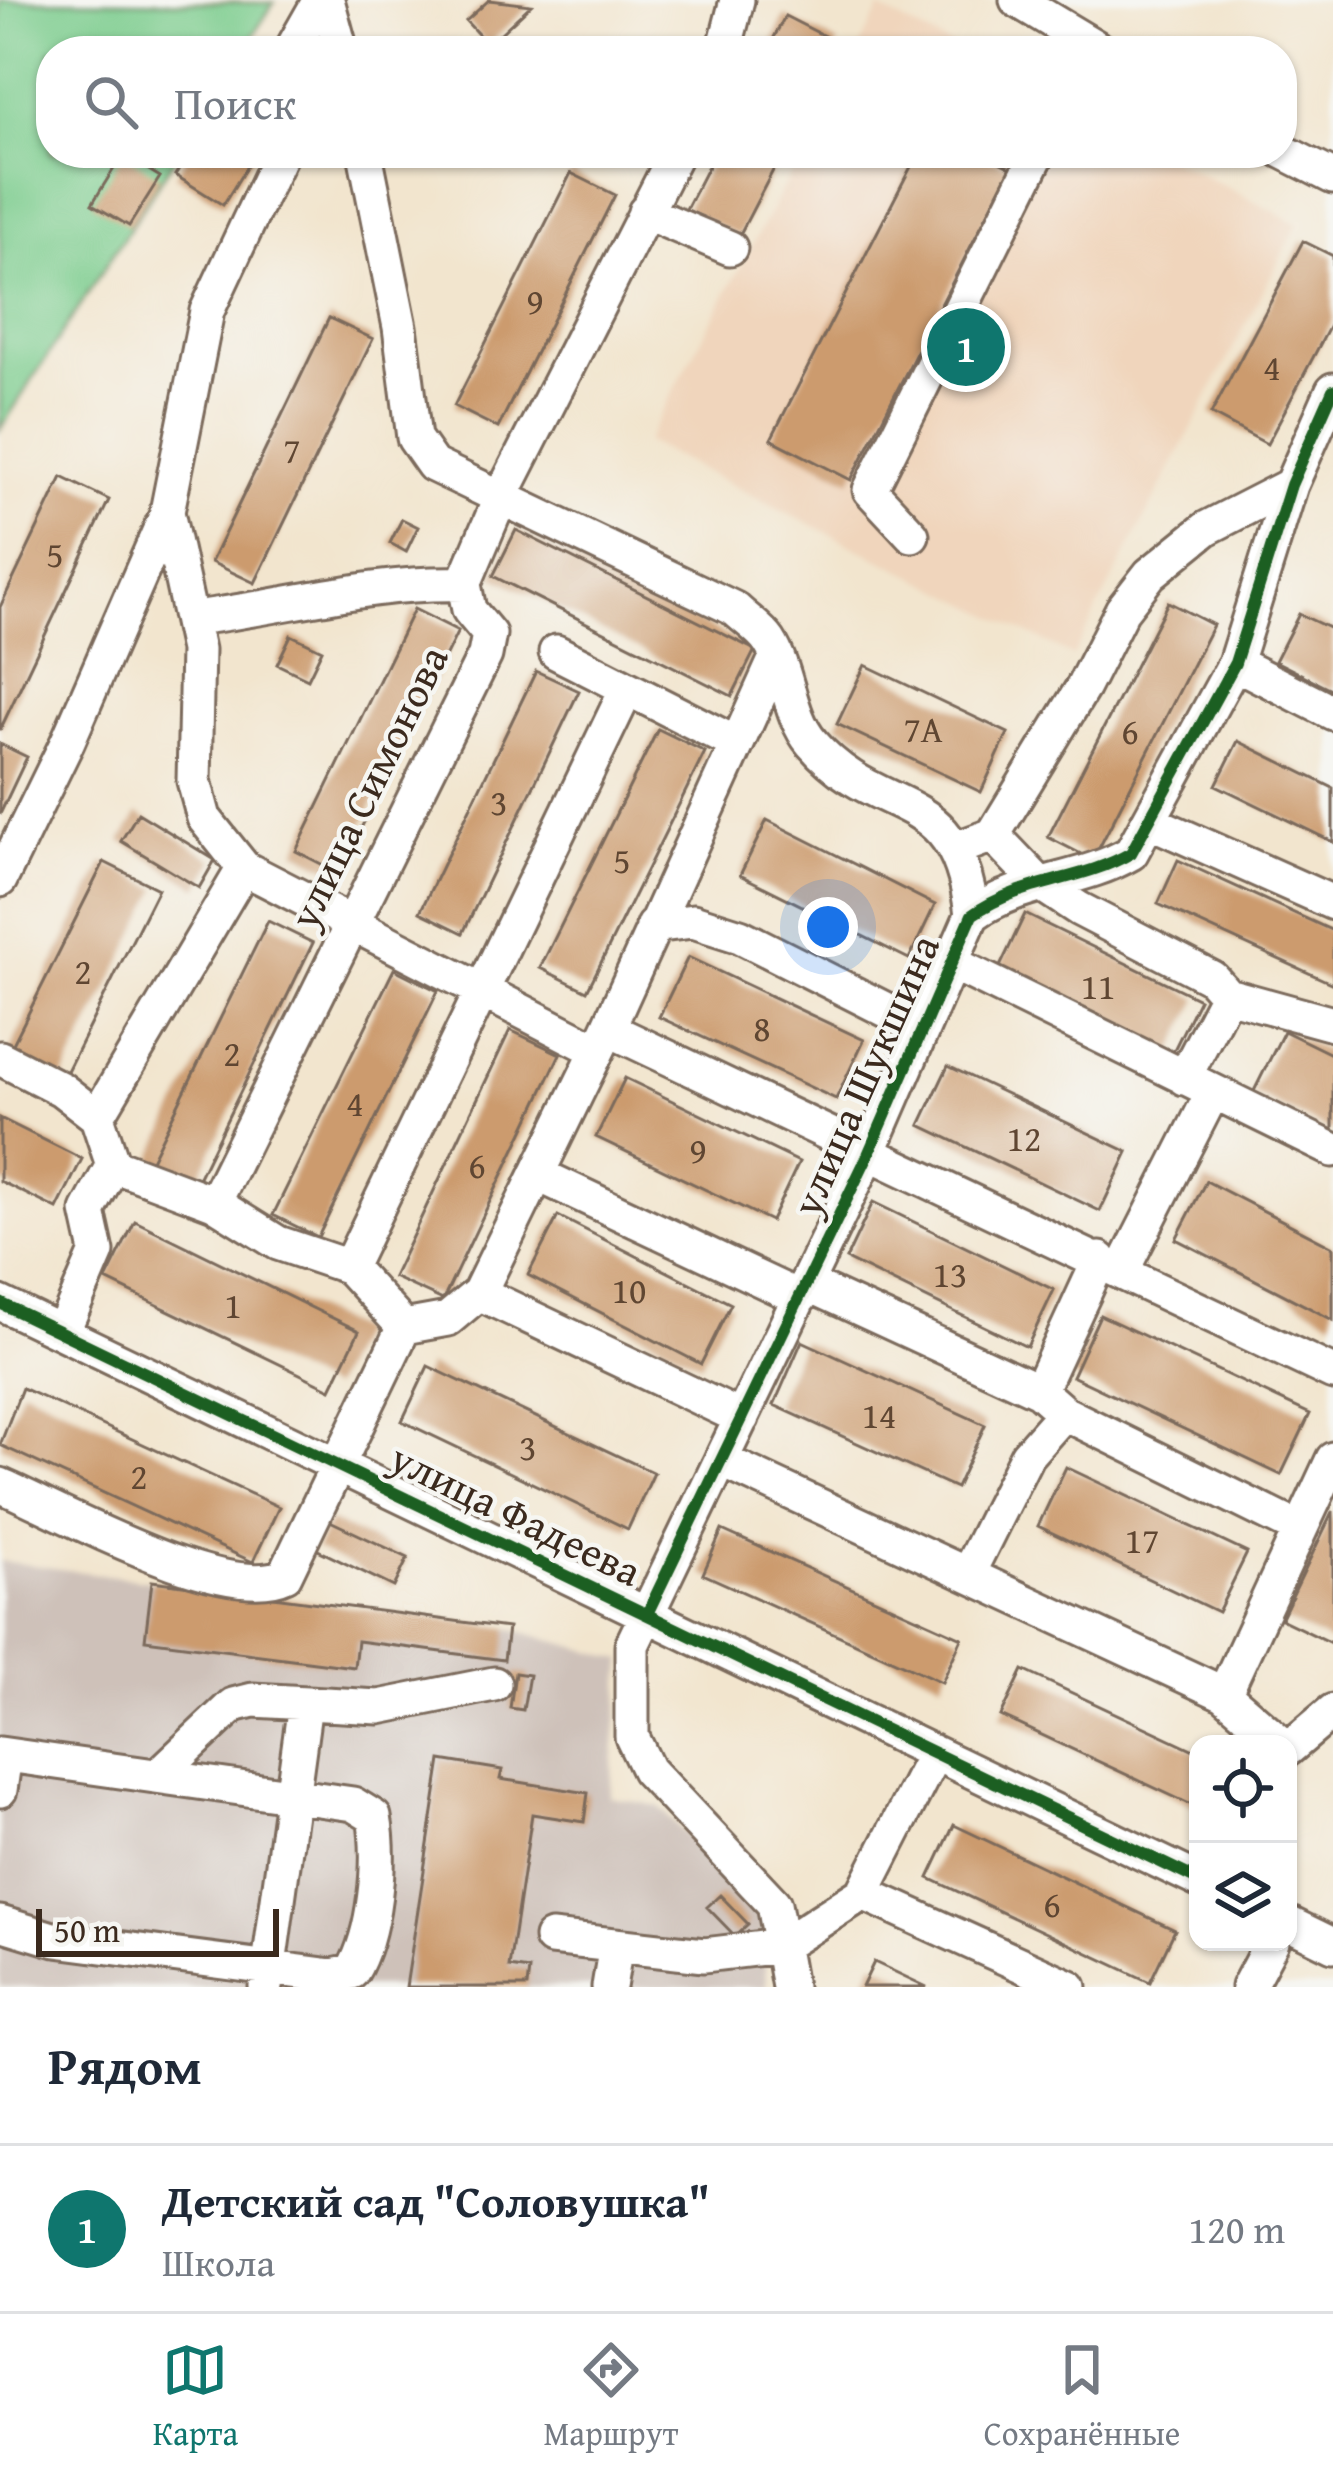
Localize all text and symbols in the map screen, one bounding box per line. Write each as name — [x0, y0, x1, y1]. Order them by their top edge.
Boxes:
search box — [36, 36, 1297, 168]
icon: search — [78, 69, 144, 135]
text: Поиск — [174, 70, 296, 135]
house number: 9 — [526, 274, 544, 327]
pin: 1 — [927, 302, 1005, 392]
house number: 4 — [1263, 340, 1281, 393]
house number: 7 — [283, 423, 301, 476]
house number: 5 — [46, 527, 64, 580]
street label: улица Симонова — [272, 635, 463, 940]
house number: 7А — [903, 702, 943, 755]
house number: 6 — [1121, 704, 1139, 757]
house number: 3 — [490, 775, 508, 828]
house number: 5 — [613, 833, 631, 886]
your location — [798, 897, 858, 957]
street label: улица Шукшина — [775, 924, 954, 1226]
house number: 2 — [74, 944, 92, 997]
house number: 11 — [1081, 959, 1115, 1012]
house number: 8 — [753, 1001, 771, 1054]
house number: 2 — [223, 1026, 241, 1079]
house number: 4 — [346, 1076, 364, 1129]
house number: 12 — [1007, 1111, 1041, 1164]
house number: 9 — [689, 1123, 707, 1176]
house number: 6 — [468, 1138, 486, 1191]
house number: 13 — [933, 1247, 967, 1300]
house number: 10 — [612, 1263, 646, 1316]
house number: 1 — [224, 1278, 242, 1331]
house number: 14 — [862, 1388, 896, 1441]
house number: 3 — [519, 1420, 537, 1473]
street label: улица Фадеева — [379, 1426, 652, 1601]
house number: 2 — [130, 1449, 148, 1502]
house number: 17 — [1125, 1513, 1159, 1566]
map controls — [1189, 1735, 1297, 1951]
button: locate — [1189, 1735, 1297, 1843]
button: layers — [1189, 1843, 1297, 1951]
house number: 6 — [1043, 1877, 1061, 1930]
scale bar — [36, 1903, 279, 1956]
text: 50 m — [54, 1906, 120, 1954]
text: Рядом — [48, 2028, 202, 2103]
text: Детский сад "Соловушка" — [162, 2168, 710, 2233]
text: 1 — [77, 2200, 97, 2257]
text: 120 m — [1188, 2200, 1285, 2257]
text: Школа — [162, 2233, 275, 2290]
tab: Карта — [153, 2337, 238, 2457]
tab: Маршрут — [543, 2337, 678, 2457]
tab: Сохранённые — [984, 2337, 1180, 2457]

